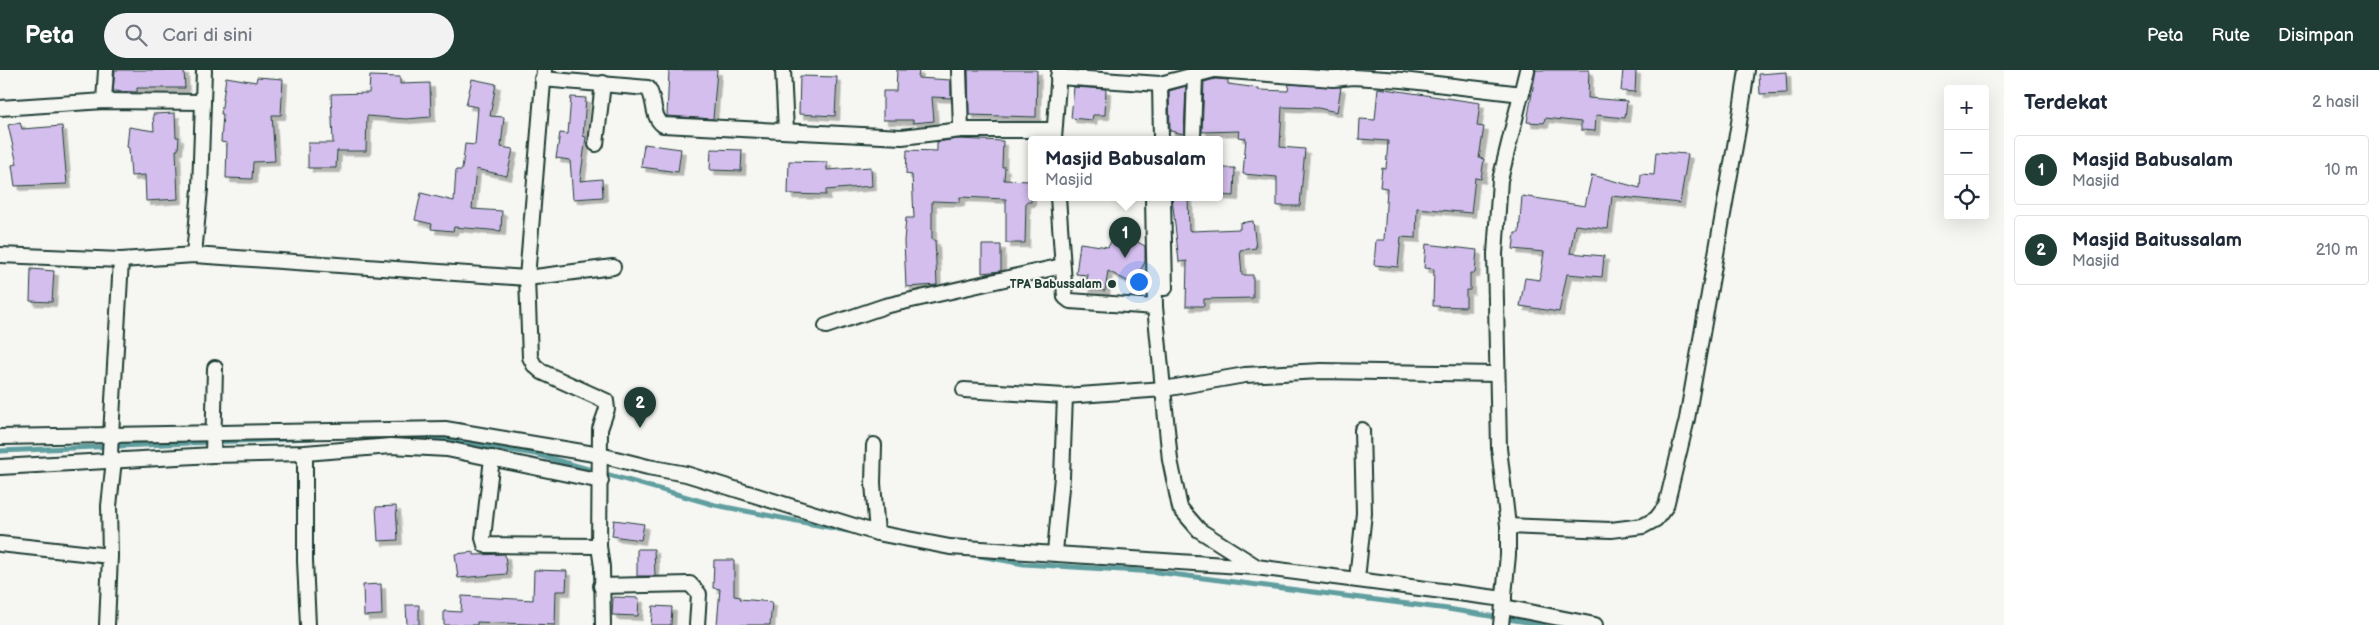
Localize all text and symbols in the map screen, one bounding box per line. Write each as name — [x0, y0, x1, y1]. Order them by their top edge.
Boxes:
search box — [104, 13, 454, 58]
text: Peta — [25, 21, 74, 50]
icon: search — [122, 21, 150, 49]
text: Cari di sini — [162, 24, 252, 47]
text: Peta — [2147, 25, 2183, 46]
text: Rute — [2211, 25, 2250, 46]
text: Disimpan — [2278, 25, 2354, 46]
map controls — [1944, 85, 1989, 220]
button: + — [1944, 85, 1989, 130]
text: Terdekat — [2024, 90, 2108, 115]
text: 2 hasil — [2312, 93, 2359, 112]
button: − — [1944, 130, 1989, 175]
popup — [1028, 136, 1223, 201]
text: Masjid Babusalam — [1045, 148, 1206, 171]
text: Masjid Babusalam — [2072, 149, 2233, 172]
text: 1 — [2038, 161, 2044, 180]
text: 10 m — [2325, 161, 2358, 180]
text: Masjid — [1045, 171, 1093, 190]
text: Masjid — [2072, 172, 2120, 191]
button: locate — [1944, 175, 1989, 220]
pin: 1 — [1109, 217, 1141, 258]
text: Masjid Baitussalam — [2072, 229, 2242, 252]
text: 2 — [2036, 241, 2046, 260]
text: 210 m — [2316, 241, 2358, 260]
text: Masjid — [2072, 252, 2120, 271]
your location — [1126, 269, 1152, 295]
place label: TPA Babussalam — [1010, 277, 1102, 292]
marker: TPA Babussalam — [1106, 278, 1118, 290]
pin: 2 — [624, 387, 656, 428]

